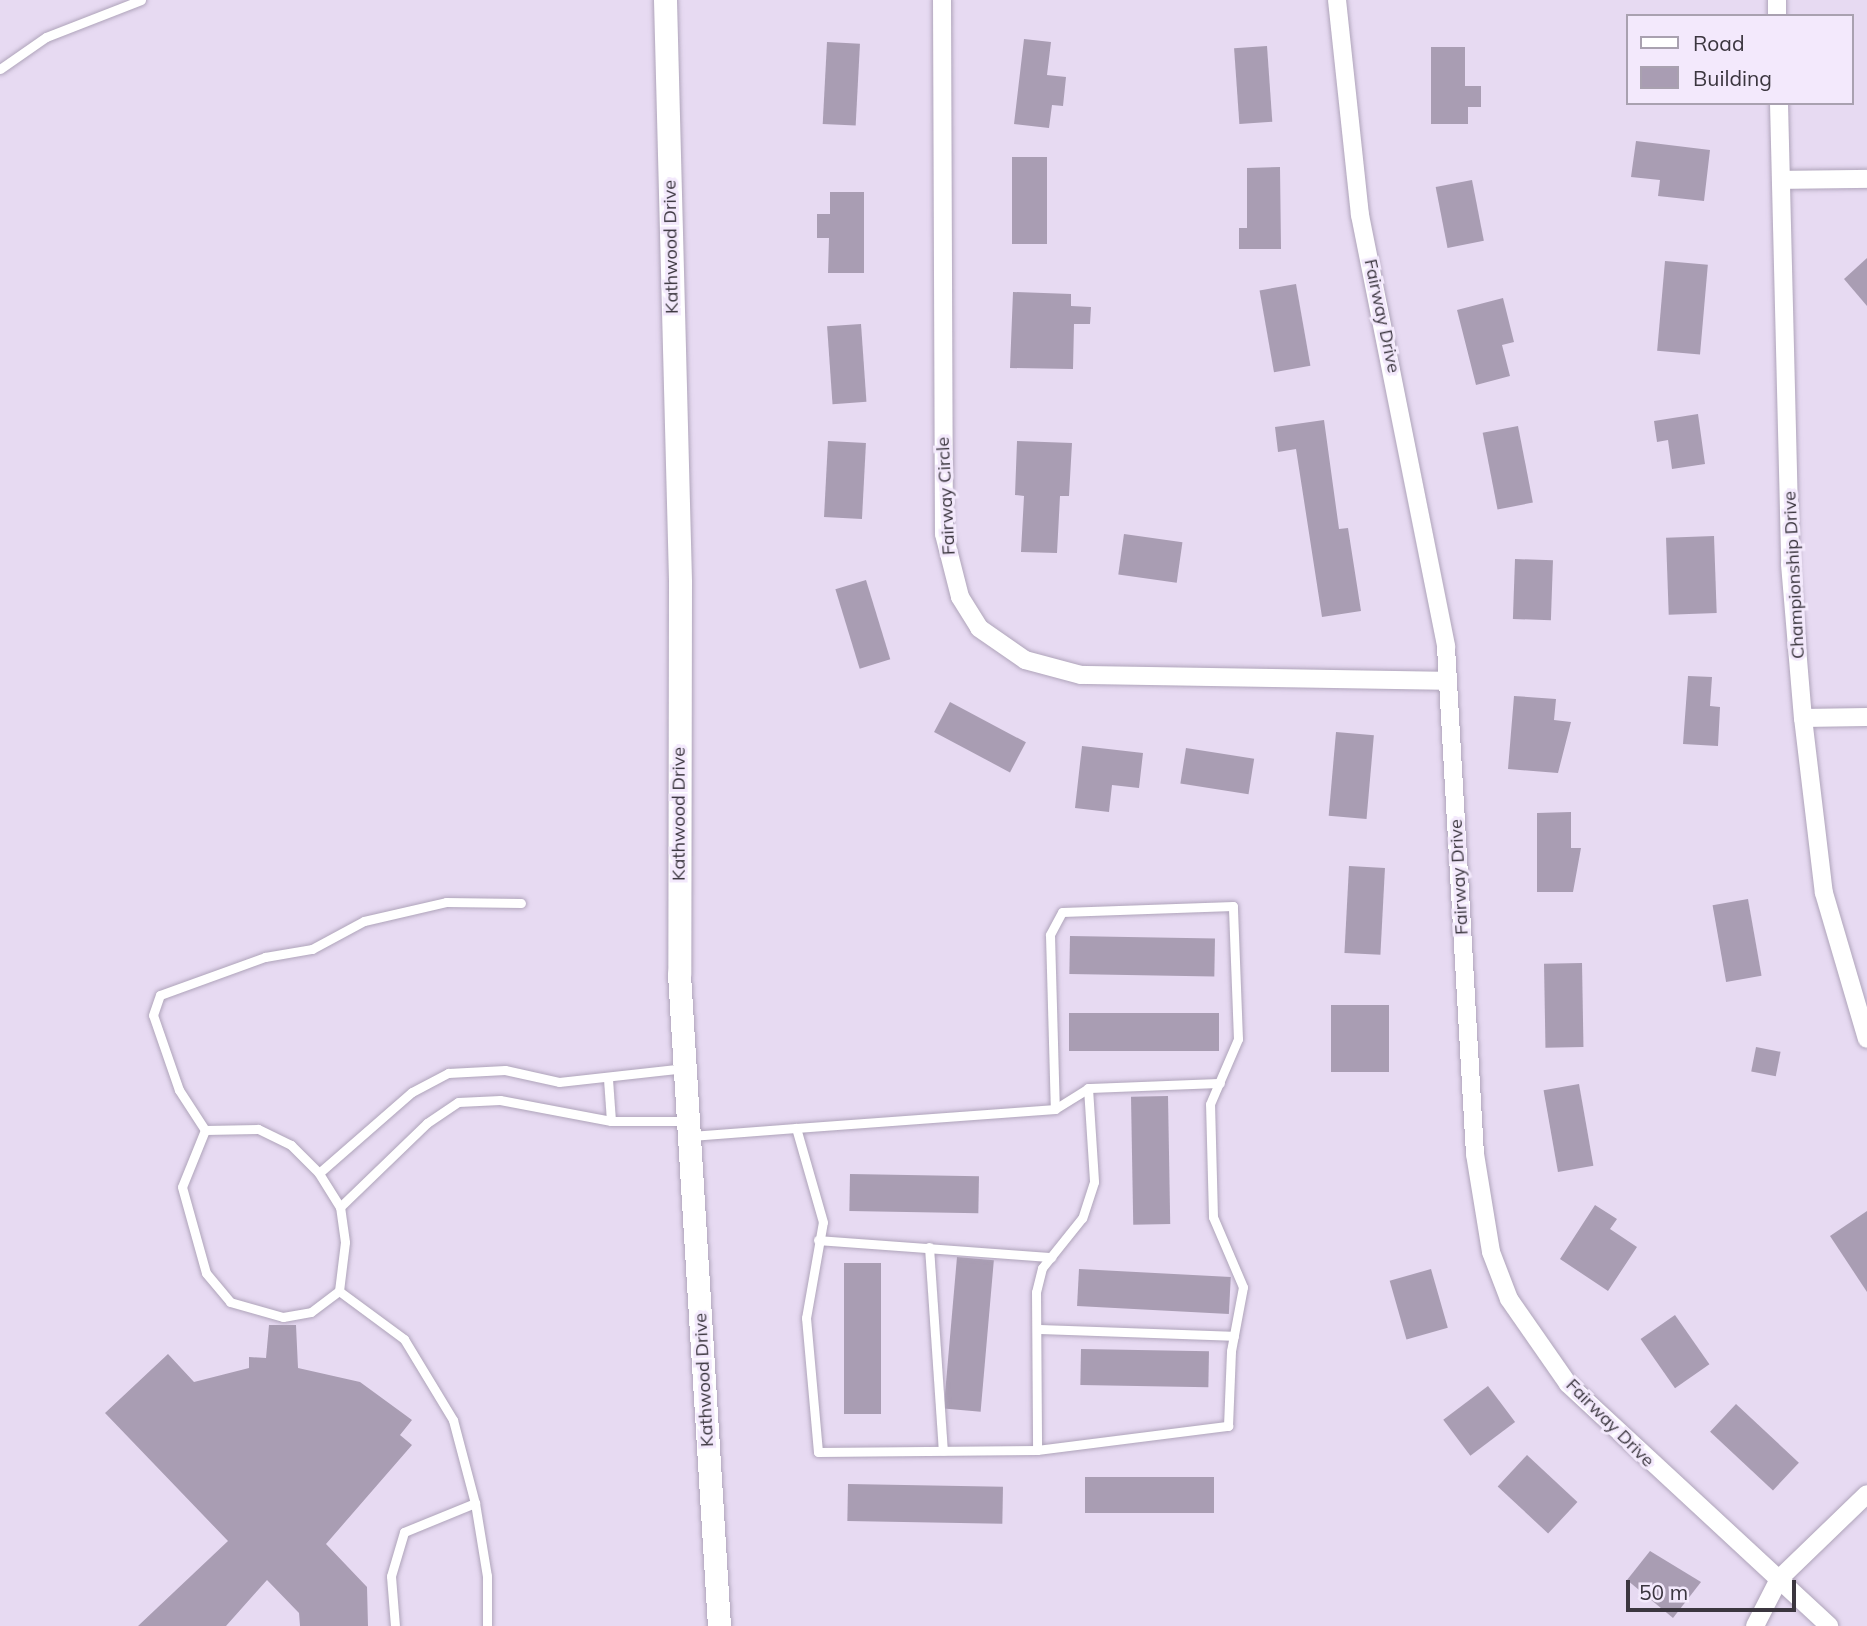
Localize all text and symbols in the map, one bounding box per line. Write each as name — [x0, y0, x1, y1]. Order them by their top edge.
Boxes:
legend — [1626, 14, 1853, 105]
text: Road — [1693, 30, 1744, 56]
text: Building — [1693, 65, 1772, 91]
street label: Kathwood Drive — [659, 180, 683, 314]
street label: Fairway Drive — [1359, 257, 1405, 375]
street label: Fairway Circle — [932, 436, 960, 556]
street label: Championship Drive — [1779, 490, 1809, 660]
street label: Kathwood Drive — [668, 747, 690, 881]
street label: Fairway Drive — [1445, 819, 1473, 935]
street label: Kathwood Drive — [690, 1313, 718, 1447]
street label: Fairway Drive — [1561, 1374, 1659, 1472]
scale bar — [1629, 1566, 1799, 1610]
text: 50 m — [1639, 1579, 1688, 1605]

